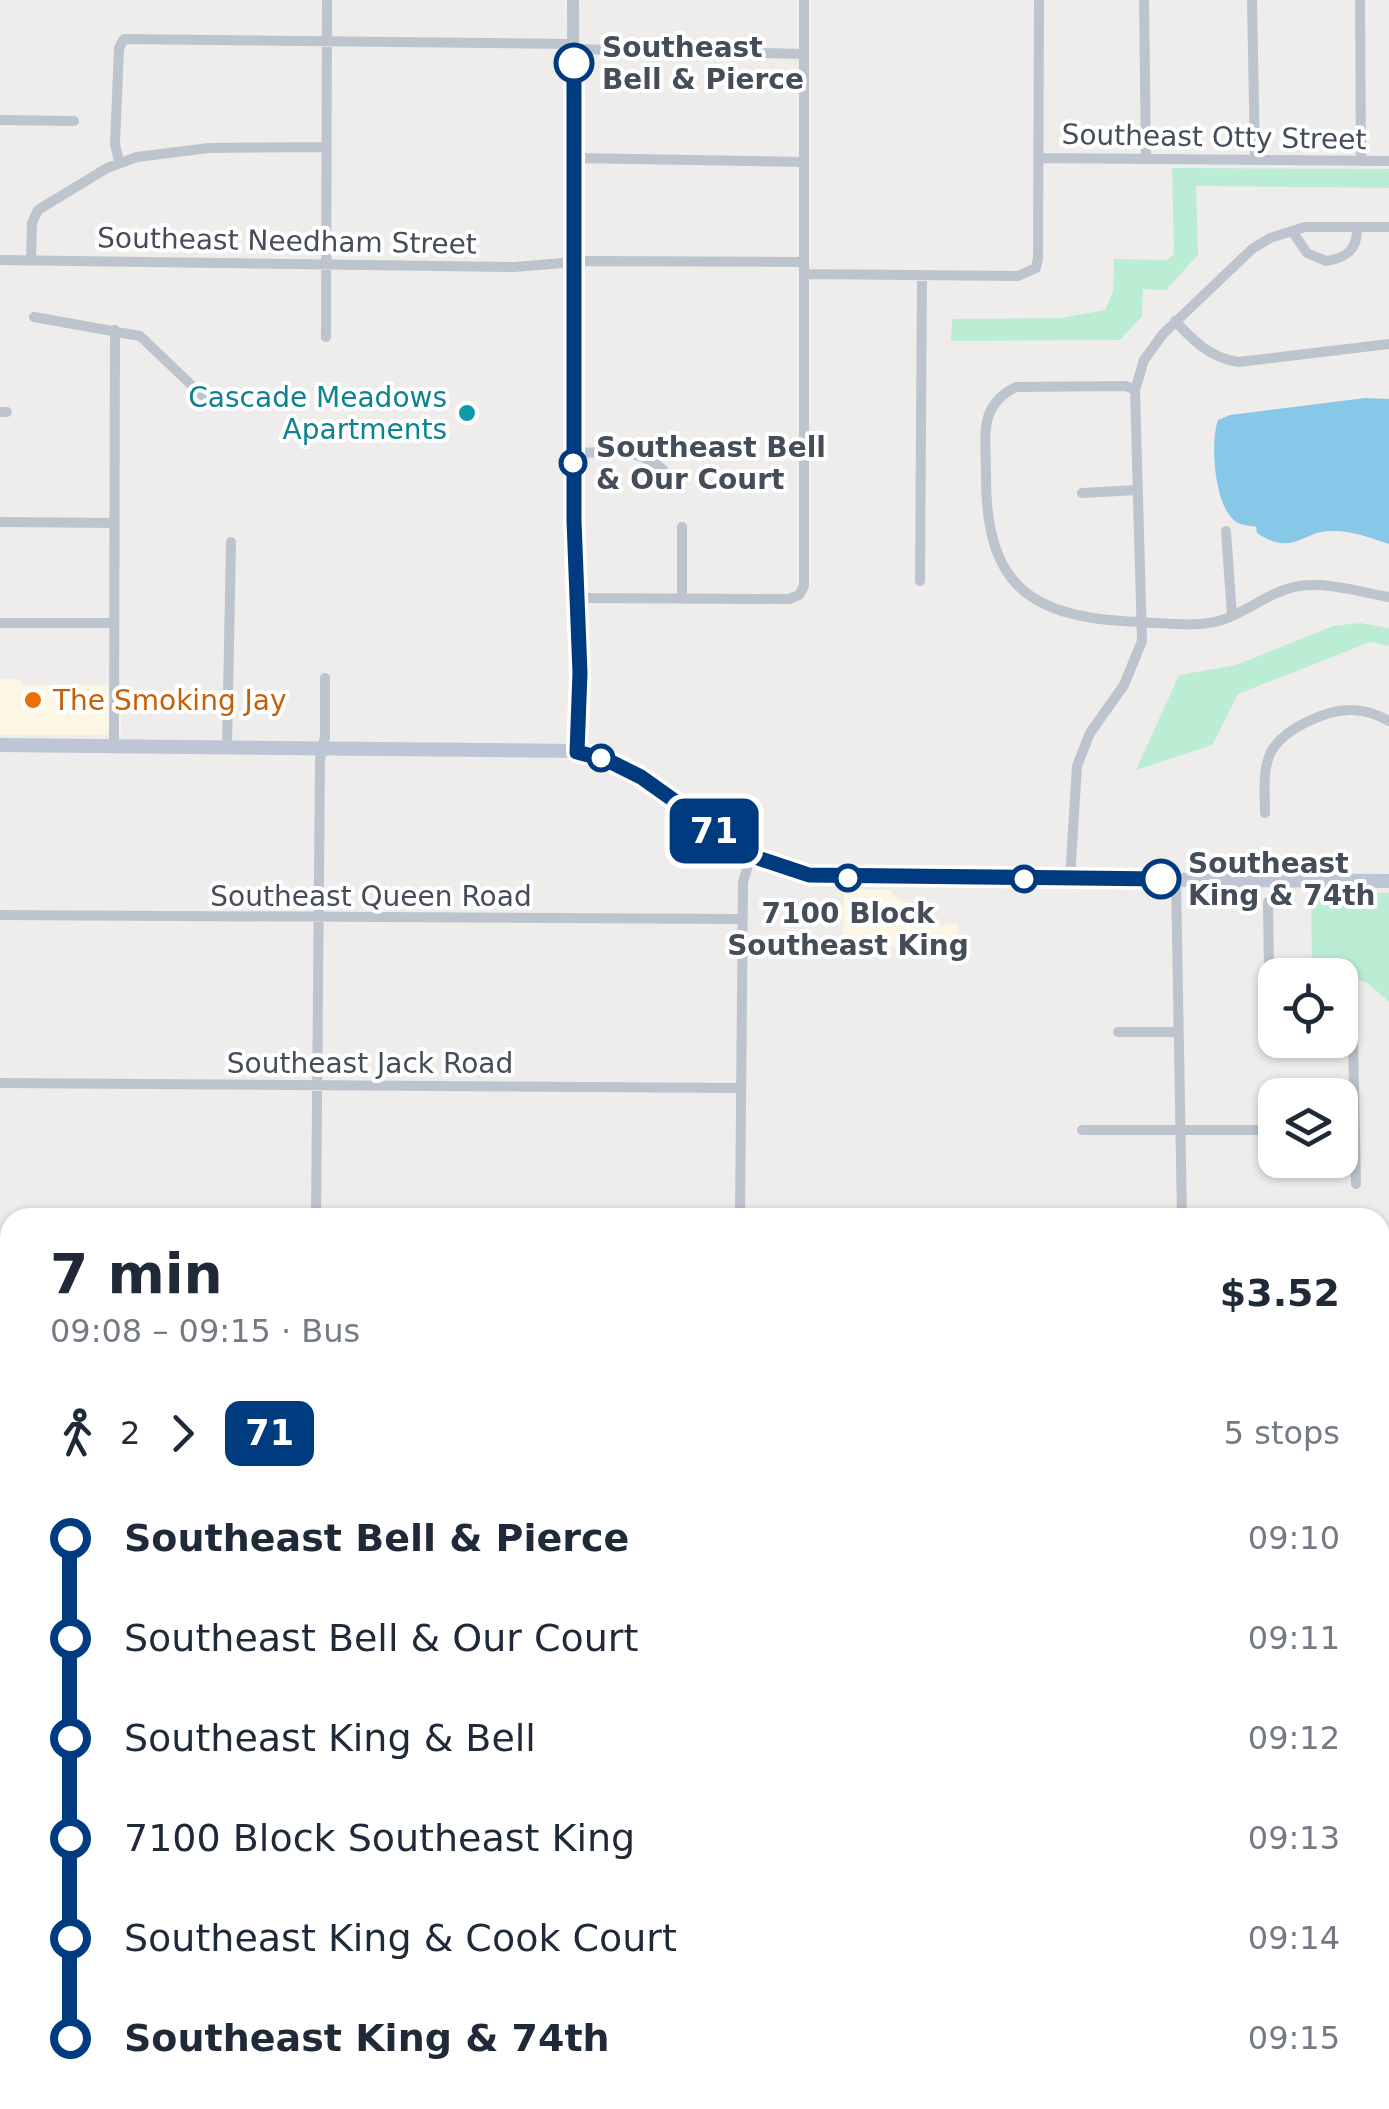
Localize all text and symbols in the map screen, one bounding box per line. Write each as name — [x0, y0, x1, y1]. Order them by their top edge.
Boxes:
place label: Southeast Bell & Pierce — [602, 31, 804, 96]
marker: Southeast Bell & Pierce — [555, 44, 593, 82]
street label: Southeast Otty Street — [1061, 118, 1367, 156]
street label: Southeast Needham Street — [97, 221, 477, 261]
place label: Cascade Meadows Apartments — [188, 381, 447, 446]
marker: Cascade Meadows Apartments — [456, 402, 478, 424]
place label: Southeast Bell & Our Court — [596, 431, 826, 496]
marker: Southeast Bell & Our Court — [560, 450, 586, 476]
place label: The Smoking Jay — [52, 684, 287, 717]
marker: The Smoking Jay — [22, 689, 44, 711]
unlabelled marker — [588, 745, 614, 771]
line badge: 71 — [669, 798, 759, 864]
text: 71 — [690, 811, 738, 851]
place label: Southeast King & 74th — [1188, 847, 1375, 912]
marker: Southeast King & 74th — [1142, 860, 1180, 898]
marker: 7100 Block Southeast King — [835, 865, 861, 891]
unlabelled marker — [1011, 866, 1037, 892]
street label: Southeast Queen Road — [210, 880, 532, 913]
place label: 7100 Block Southeast King — [727, 897, 969, 962]
map controls — [1258, 958, 1358, 1178]
button: locate — [1258, 958, 1358, 1058]
street label: Southeast Jack Road — [227, 1047, 513, 1080]
button: layers — [1258, 1078, 1358, 1178]
text: 7 min — [50, 1242, 223, 1306]
text: $3.52 — [1220, 1271, 1340, 1315]
text: 09:08 – 09:15 · Bus — [50, 1312, 360, 1350]
icon: walk — [50, 1406, 105, 1461]
icon: forward — [155, 1406, 210, 1461]
text: 71 — [245, 1413, 294, 1453]
text: 2 — [120, 1414, 140, 1452]
text: 5 stops — [1224, 1414, 1340, 1452]
text: Southeast Bell & Pierce — [124, 1516, 629, 1560]
text: 09:10 — [1248, 1519, 1340, 1557]
text: Southeast Bell & Our Court — [124, 1616, 638, 1660]
text: 09:11 — [1248, 1619, 1340, 1657]
text: Southeast King & Bell — [124, 1716, 536, 1760]
text: 09:12 — [1248, 1719, 1340, 1757]
text: 7100 Block Southeast King — [124, 1816, 635, 1860]
text: 09:13 — [1248, 1819, 1340, 1857]
text: Southeast King & Cook Court — [124, 1916, 677, 1960]
text: 09:14 — [1248, 1919, 1340, 1957]
text: Southeast King & 74th — [124, 2016, 610, 2060]
text: 09:15 — [1248, 2019, 1340, 2057]

